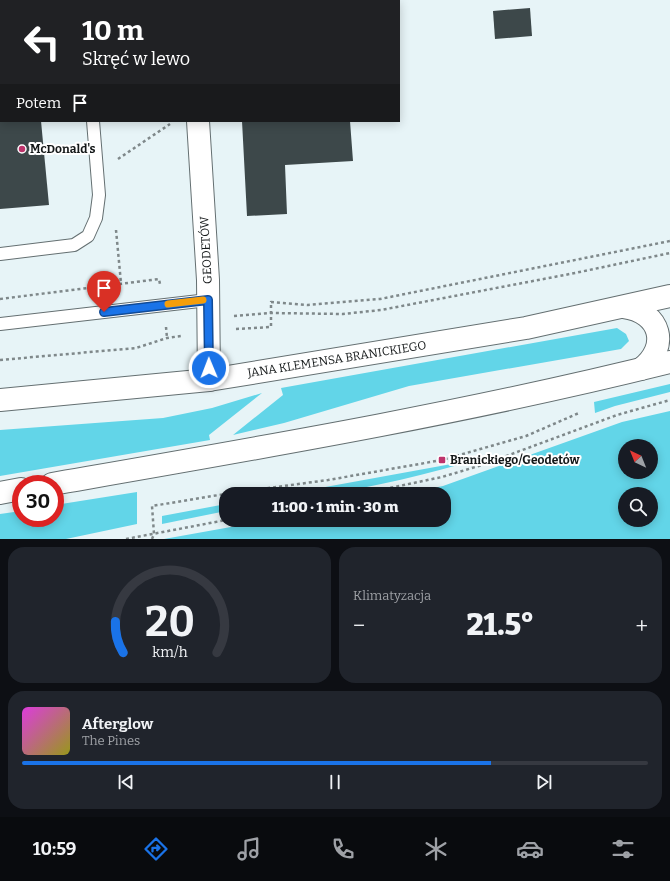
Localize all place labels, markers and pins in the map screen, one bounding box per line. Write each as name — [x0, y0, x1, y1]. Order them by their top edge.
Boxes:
place label: McDonald's — [30, 142, 96, 156]
marker: McDonald's — [17, 144, 27, 154]
pin — [87, 271, 121, 312]
place label: Branickiego/Geodetów — [450, 453, 581, 467]
marker: Branickiego/Geodetów — [437, 455, 447, 465]

